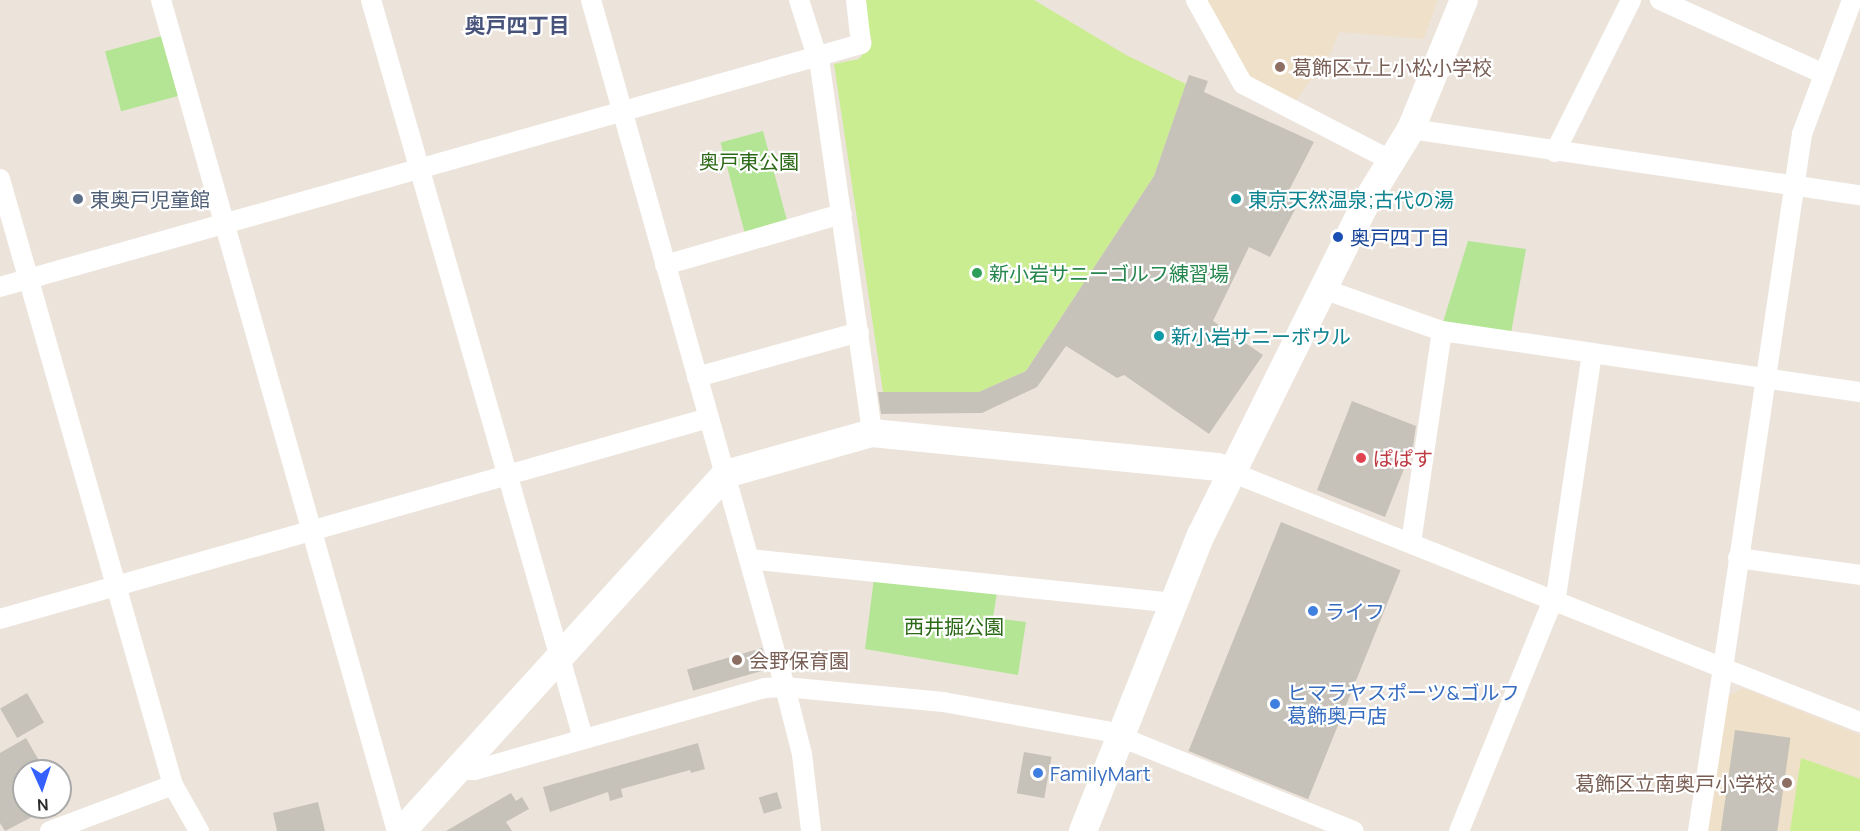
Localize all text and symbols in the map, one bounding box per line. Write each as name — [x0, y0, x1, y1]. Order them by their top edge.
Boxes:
district label: 奥戸四丁目 — [465, 12, 569, 38]
place label: 葛飾区立上小松小学校 — [1292, 55, 1492, 79]
marker: 葛飾区立上小松小学校 — [1273, 60, 1287, 74]
park label: 奥戸東公園 — [699, 149, 799, 173]
place label: 東奥戸児童館 — [90, 187, 210, 211]
place label: 東京天然温泉;古代の湯 — [1248, 187, 1454, 211]
marker: 東奥戸児童館 — [71, 192, 85, 206]
marker: 東京天然温泉;古代の湯 — [1229, 192, 1243, 206]
place label: 奥戸四丁目 — [1350, 225, 1450, 249]
marker: 奥戸四丁目 — [1331, 230, 1345, 244]
place label: 新小岩サニーゴルフ練習場 — [989, 261, 1229, 285]
marker: 新小岩サニーゴルフ練習場 — [970, 266, 984, 280]
place label: 新小岩サニーボウル — [1171, 324, 1351, 348]
marker: 新小岩サニーボウル — [1152, 329, 1166, 343]
place label: ぱぱす — [1373, 446, 1433, 470]
marker: ぱぱす — [1354, 451, 1368, 465]
place label: ライフ — [1325, 599, 1385, 623]
marker: ライフ — [1306, 604, 1320, 618]
park label: 西井掘公園 — [904, 614, 1004, 638]
place label: 会野保育園 — [749, 648, 849, 672]
marker: 会野保育園 — [730, 653, 744, 667]
place label: ヒマラヤスポーツ&ゴルフ 葛飾奥戸店 — [1287, 680, 1520, 727]
marker: ヒマラヤスポーツ&ゴルフ 葛飾奥戸店 — [1268, 697, 1282, 711]
north arrow — [12, 759, 72, 819]
place label: FamilyMart — [1050, 761, 1151, 785]
marker: FamilyMart — [1031, 766, 1045, 780]
place label: 葛飾区立南奥戸小学校 — [1575, 771, 1775, 795]
marker: 葛飾区立南奥戸小学校 — [1780, 776, 1794, 790]
text: N — [37, 794, 49, 816]

